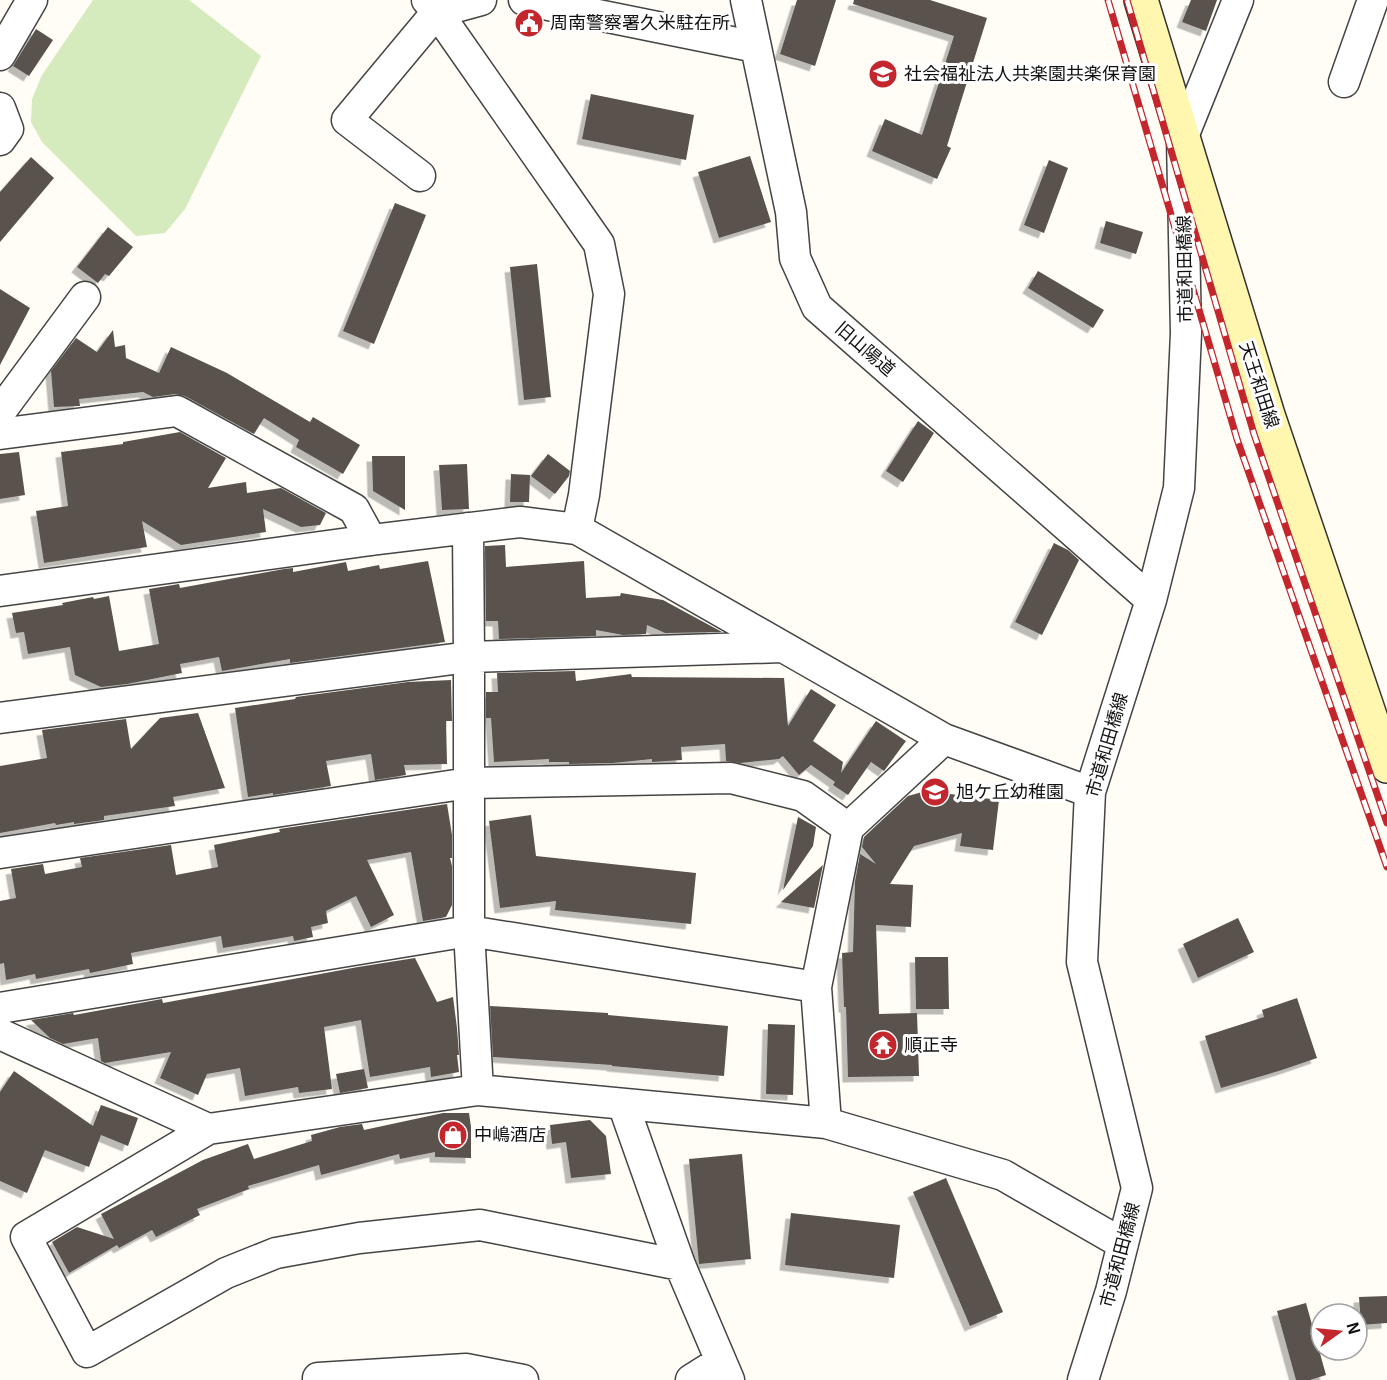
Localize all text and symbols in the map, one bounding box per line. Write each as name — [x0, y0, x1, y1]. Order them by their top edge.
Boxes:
public building icon: 周南警察署久米駐在所 — [513, 7, 545, 39]
place label: 周南警察署久米駐在所 — [550, 8, 730, 34]
school or university icon: 社会福祉法人共楽園共楽保育園 — [867, 58, 899, 90]
place label: 社会福祉法人共楽園共楽保育園 — [904, 59, 1156, 85]
street label: 市道和田橋線 — [1169, 215, 1197, 323]
street label: 旧山陽道 — [831, 314, 902, 381]
street label: 天王和田線 — [1235, 338, 1287, 431]
street label: 市道和田橋線 — [1078, 689, 1132, 800]
school or university icon: 旭ケ丘幼稚園 — [919, 776, 951, 808]
place label: 旭ケ丘幼稚園 — [956, 777, 1064, 803]
temple icon: 順正寺 — [867, 1029, 899, 1061]
place label: 順正寺 — [904, 1030, 958, 1056]
shop icon: 中嶋酒店 — [437, 1119, 469, 1151]
place label: 中嶋酒店 — [474, 1120, 546, 1146]
street label: 市道和田橋線 — [1092, 1199, 1145, 1310]
north arrow — [1309, 1302, 1369, 1362]
text: N — [1341, 1319, 1368, 1337]

